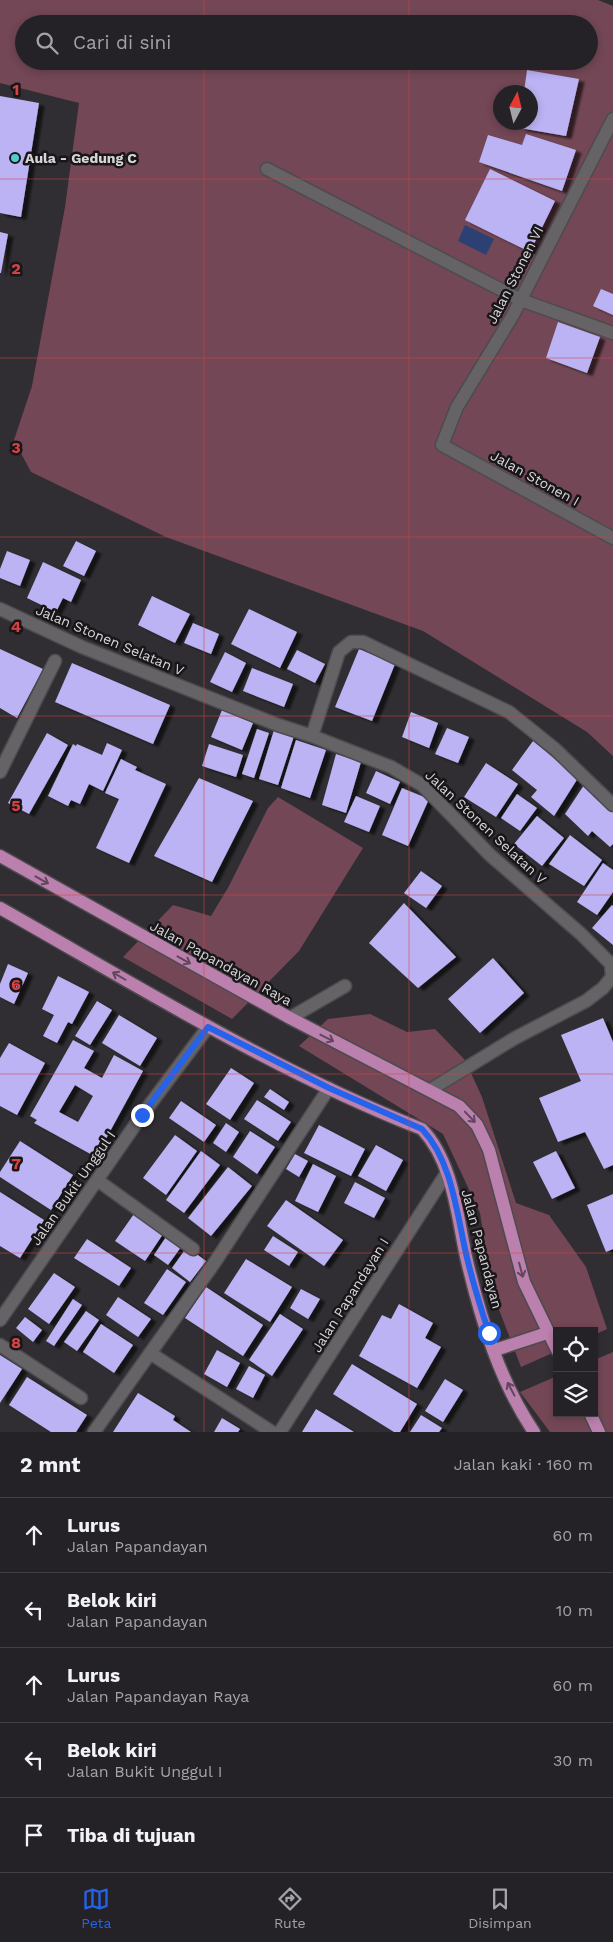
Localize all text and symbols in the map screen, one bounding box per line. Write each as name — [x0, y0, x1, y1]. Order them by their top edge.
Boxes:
search box — [15, 15, 598, 70]
icon: search — [33, 29, 61, 57]
text: Cari di sini — [73, 31, 171, 54]
text: 1 — [13, 80, 19, 99]
north arrow — [493, 85, 538, 130]
place label: Aula - Gedung C — [25, 150, 137, 166]
marker: Aula - Gedung C — [9, 152, 21, 164]
street label: Jalan Stonen VI — [483, 224, 547, 326]
text: 2 — [11, 259, 21, 278]
text: 3 — [11, 438, 21, 457]
street label: Jalan Stonen I — [488, 447, 582, 509]
street label: Jalan Stonen Selatan V — [33, 601, 187, 679]
text: 4 — [11, 617, 21, 636]
street label: Jalan Stonen Selatan V — [422, 767, 550, 887]
text: 5 — [11, 796, 21, 815]
one-way arrow — [35, 875, 50, 885]
street label: Jalan Papandayan Raya — [147, 917, 295, 1009]
one-way arrow — [176, 955, 191, 965]
one-way arrow — [113, 970, 127, 980]
text: 6 — [11, 975, 21, 994]
one-way arrow — [319, 1033, 334, 1043]
route end — [131, 1104, 154, 1127]
one-way arrow — [463, 1111, 475, 1123]
street label: Jalan Bukit Unggul I — [27, 1128, 119, 1248]
text: 7 — [11, 1154, 21, 1173]
street label: Jalan Papandayan — [458, 1188, 506, 1310]
street label: Jalan Papandayan I — [308, 1235, 392, 1355]
one-way arrow — [517, 1262, 526, 1278]
route start — [478, 1322, 501, 1345]
map controls — [553, 1327, 598, 1417]
button: locate — [553, 1327, 598, 1372]
text: 8 — [11, 1333, 21, 1352]
button: layers — [553, 1372, 598, 1417]
one-way arrow — [506, 1382, 516, 1397]
text: 2 mnt — [20, 1452, 80, 1477]
text: Jalan kaki · 160 m — [454, 1455, 593, 1474]
text: Lurus — [67, 1514, 120, 1537]
icon: ahead — [20, 1521, 48, 1549]
text: 60 m — [553, 1526, 593, 1545]
text: Jalan Papandayan — [67, 1537, 208, 1556]
text: Belok kiri — [67, 1589, 157, 1612]
icon: left — [20, 1596, 48, 1624]
text: 10 m — [556, 1601, 593, 1620]
text: Jalan Papandayan — [67, 1612, 208, 1631]
text: Lurus — [67, 1664, 120, 1687]
icon: ahead — [20, 1671, 48, 1699]
text: 60 m — [553, 1676, 593, 1695]
text: Jalan Papandayan Raya — [67, 1687, 249, 1706]
text: Belok kiri — [67, 1739, 157, 1762]
icon: left — [20, 1746, 48, 1774]
text: 30 m — [553, 1751, 593, 1770]
text: Jalan Bukit Unggul I — [67, 1762, 223, 1781]
icon: arrive — [20, 1821, 48, 1849]
text: Tiba di tujuan — [67, 1824, 196, 1847]
tab: Peta — [81, 1885, 111, 1931]
tab: Rute — [274, 1885, 306, 1931]
tab: Disimpan — [468, 1885, 532, 1931]

